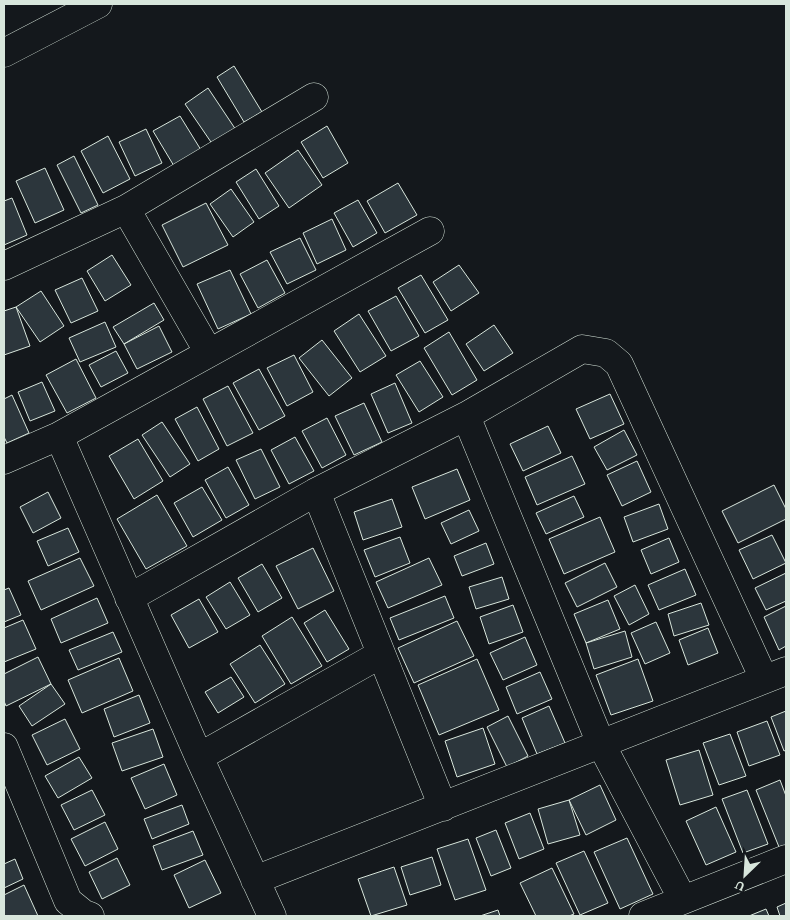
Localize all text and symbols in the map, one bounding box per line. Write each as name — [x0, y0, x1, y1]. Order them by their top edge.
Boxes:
north arrow — [720, 850, 770, 900]
text: U — [731, 877, 747, 896]

